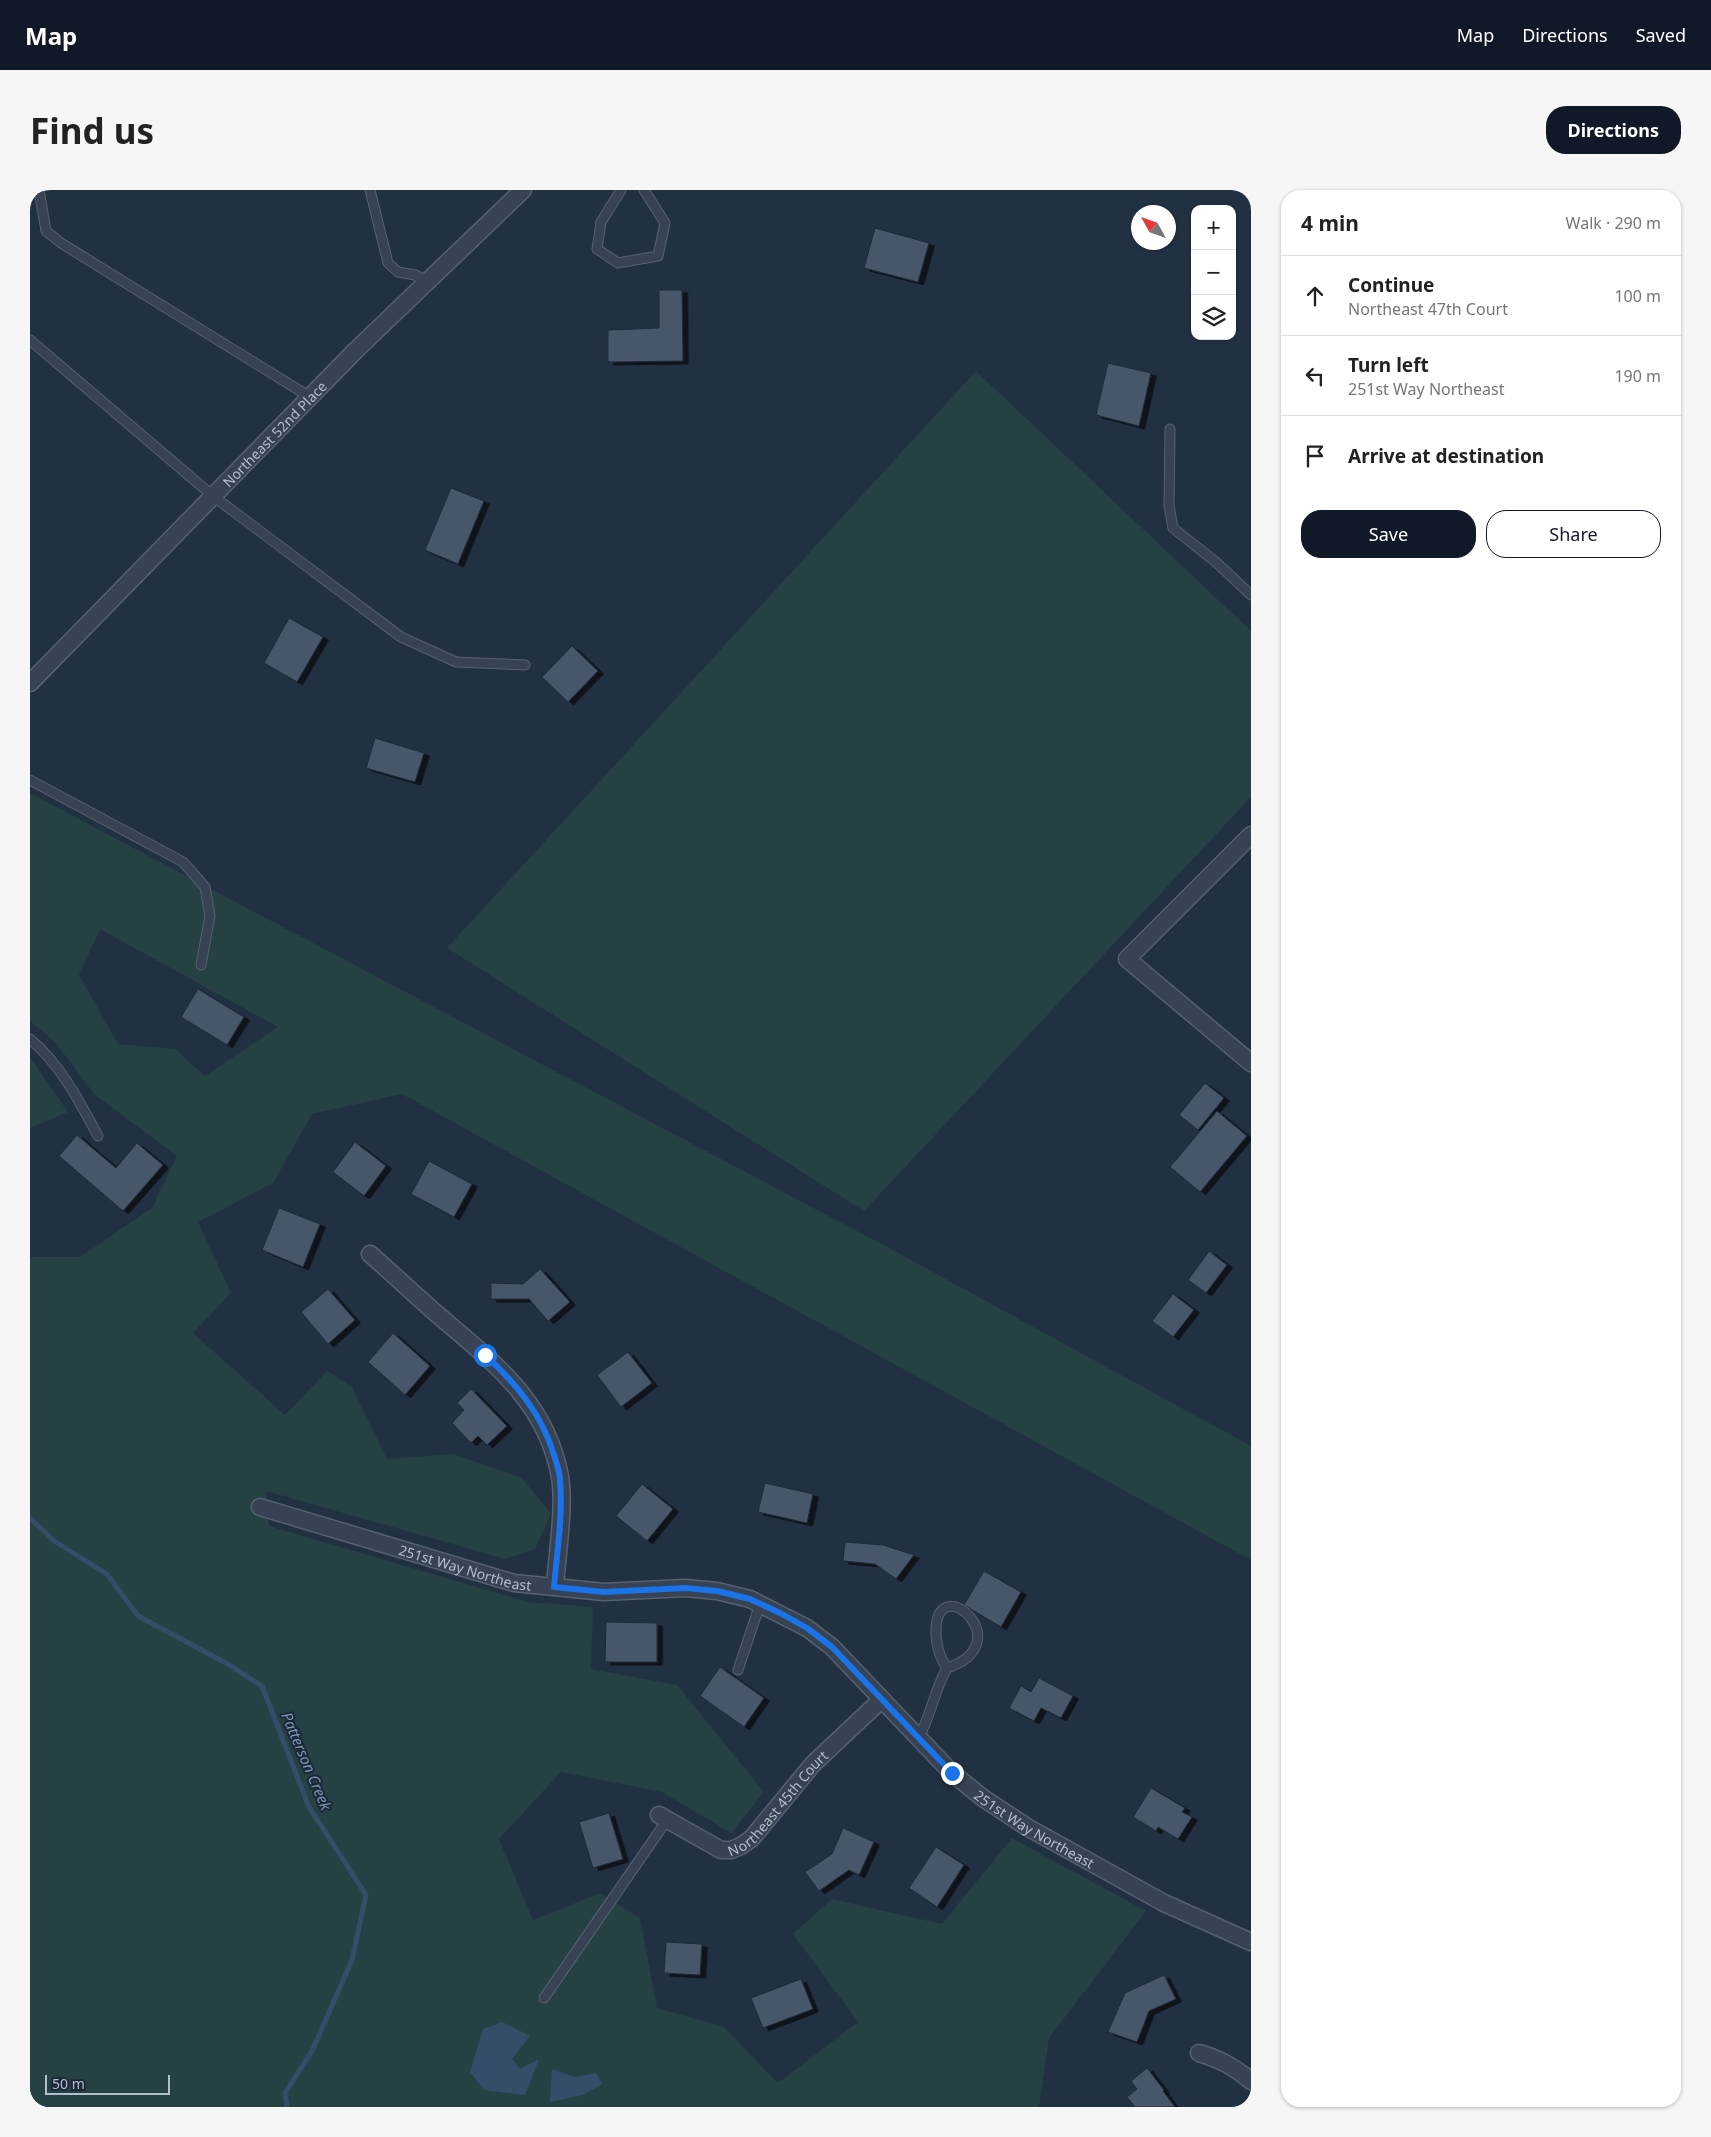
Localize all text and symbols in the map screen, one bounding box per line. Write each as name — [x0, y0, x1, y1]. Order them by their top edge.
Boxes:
text: Map — [25, 19, 77, 52]
text: Map — [1457, 23, 1494, 47]
text: Directions — [1522, 23, 1608, 47]
text: Saved — [1636, 23, 1686, 47]
button: Directions — [1546, 106, 1681, 154]
text: Find us — [30, 107, 154, 154]
north arrow — [1131, 205, 1176, 250]
map controls — [1191, 205, 1236, 340]
button: + — [1191, 205, 1236, 250]
text: 4 min — [1301, 209, 1359, 237]
text: Walk · 290 m — [1566, 212, 1661, 234]
button: − — [1191, 250, 1236, 295]
text: Continue — [1348, 272, 1434, 298]
icon: ahead — [1301, 282, 1329, 310]
text: 100 m — [1614, 285, 1661, 307]
button: layers — [1191, 295, 1236, 340]
text: Northeast 47th Court — [1348, 298, 1508, 320]
text: Turn left — [1348, 352, 1429, 378]
icon: left — [1301, 362, 1329, 390]
text: 190 m — [1614, 365, 1661, 387]
street label: Northeast 52nd Place — [218, 376, 330, 491]
text: 251st Way Northeast — [1348, 378, 1504, 400]
icon: arrive — [1301, 442, 1329, 470]
text: Arrive at destination — [1348, 443, 1544, 469]
button: Save — [1301, 510, 1476, 558]
button: Share — [1486, 510, 1661, 558]
route start — [474, 1344, 497, 1367]
street label: 251st Way Northeast — [397, 1540, 532, 1594]
water label: Patterson Creek — [277, 1709, 337, 1814]
street label: Northeast 45th Court — [724, 1746, 832, 1860]
route end — [941, 1762, 964, 1785]
street label: 251st Way Northeast — [970, 1785, 1098, 1872]
scale bar — [45, 2072, 170, 2095]
text: 50 m — [52, 2074, 85, 2093]

